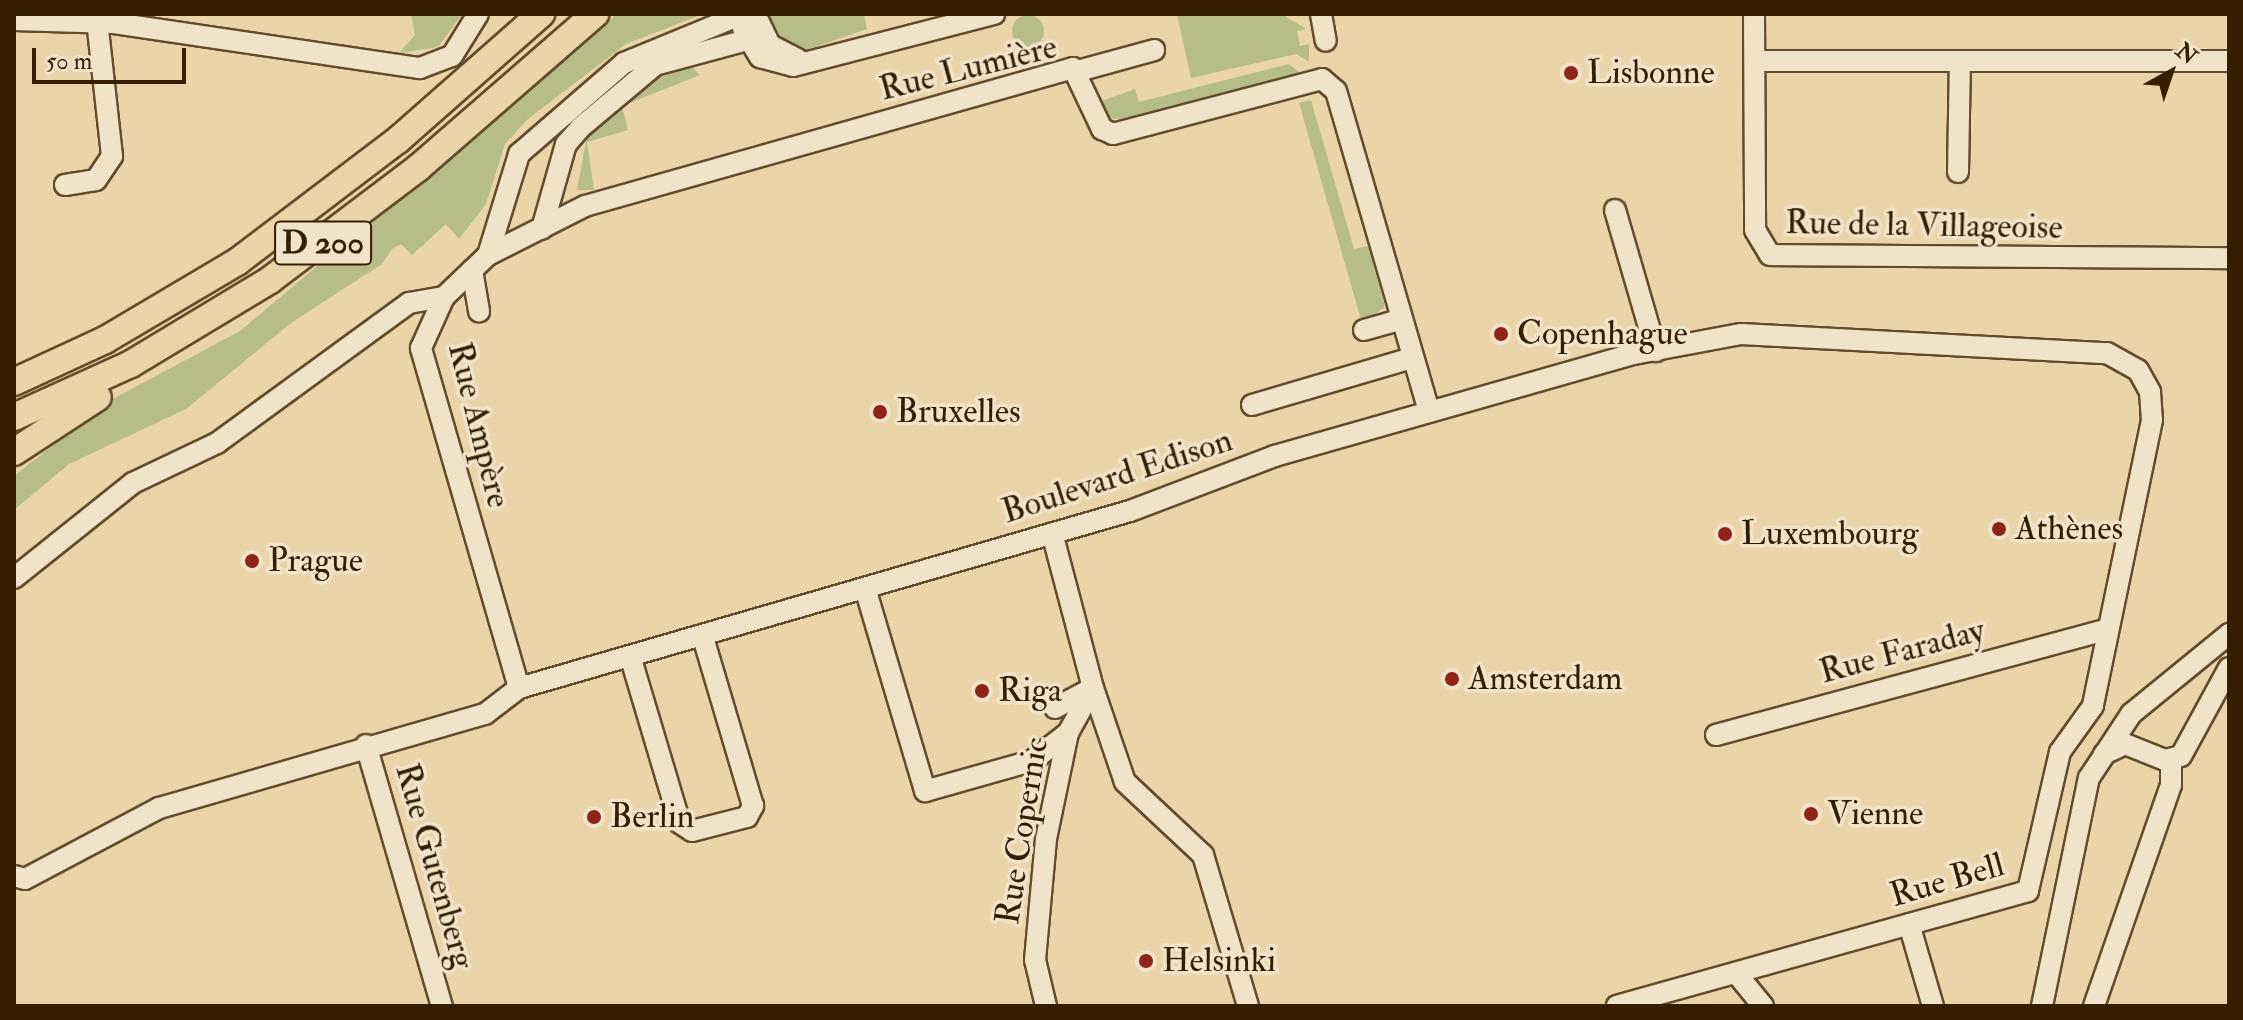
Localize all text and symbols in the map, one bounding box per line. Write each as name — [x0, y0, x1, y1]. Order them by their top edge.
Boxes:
street label: Rue Lumière — [875, 26, 1061, 110]
scale bar — [36, 32, 190, 82]
north arrow — [2131, 32, 2211, 112]
text: N — [2170, 37, 2203, 71]
text: 50 m — [46, 46, 92, 77]
place label: Lisbonne — [1587, 53, 1715, 93]
marker: Lisbonne — [1562, 64, 1580, 82]
street label: Rue de la Villageoise — [1785, 202, 2063, 248]
road number: D 200 — [273, 215, 373, 271]
place label: Copenhague — [1517, 314, 1688, 354]
marker: Copenhague — [1492, 325, 1510, 343]
street label: Rue Ampère — [439, 338, 519, 512]
place label: Bruxelles — [896, 392, 1021, 432]
marker: Bruxelles — [871, 403, 889, 421]
street label: Boulevard Edison — [997, 420, 1237, 532]
place label: Athènes — [2015, 509, 2123, 549]
place label: Luxembourg — [1741, 514, 1918, 554]
marker: Athènes — [1990, 520, 2008, 538]
marker: Luxembourg — [1716, 525, 1734, 543]
place label: Prague — [268, 541, 363, 581]
marker: Prague — [243, 552, 261, 570]
street label: Rue Faraday — [1815, 609, 1989, 693]
place label: Amsterdam — [1468, 659, 1622, 699]
marker: Amsterdam — [1443, 670, 1461, 688]
place label: Riga — [998, 671, 1062, 711]
marker: Riga — [973, 682, 991, 700]
street label: Rue Copernic — [987, 735, 1057, 927]
street label: Rue Gutenberg — [386, 759, 484, 973]
place label: Vienne — [1827, 794, 1923, 834]
place label: Berlin — [610, 797, 694, 837]
marker: Vienne — [1802, 805, 1820, 823]
marker: Berlin — [585, 808, 603, 826]
street label: Rue Bell — [1885, 844, 2009, 916]
place label: Helsinki — [1162, 941, 1276, 981]
marker: Helsinki — [1137, 952, 1155, 970]

